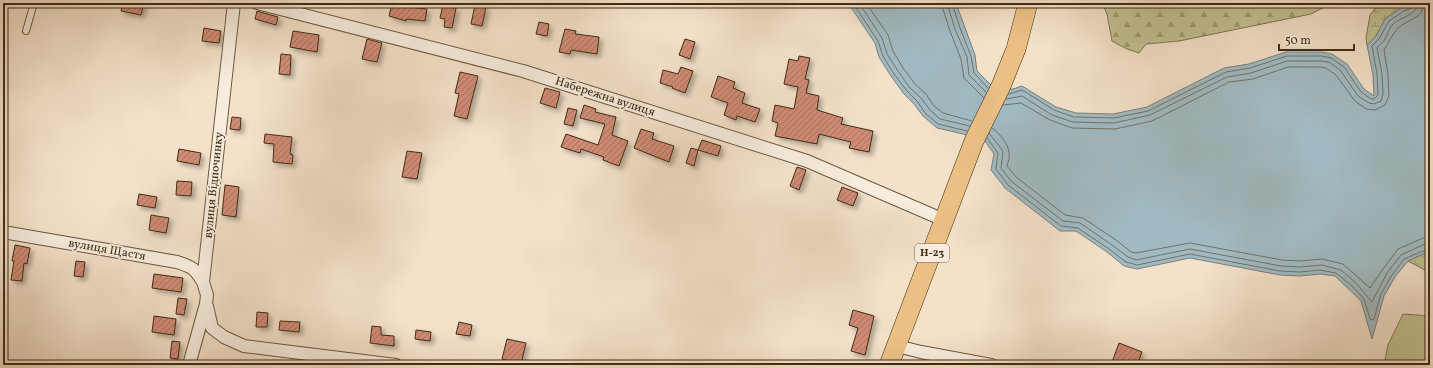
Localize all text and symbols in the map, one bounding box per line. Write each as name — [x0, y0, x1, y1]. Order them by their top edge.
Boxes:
scale bar — [1279, 26, 1354, 52]
text: 50 m — [1285, 33, 1311, 49]
street label: Набережна вулиця — [553, 73, 657, 121]
street label: вулиця Відпочинку — [200, 131, 228, 239]
street label: вулиця Щастя — [67, 235, 147, 265]
road number: Н-23 — [915, 244, 949, 262]

